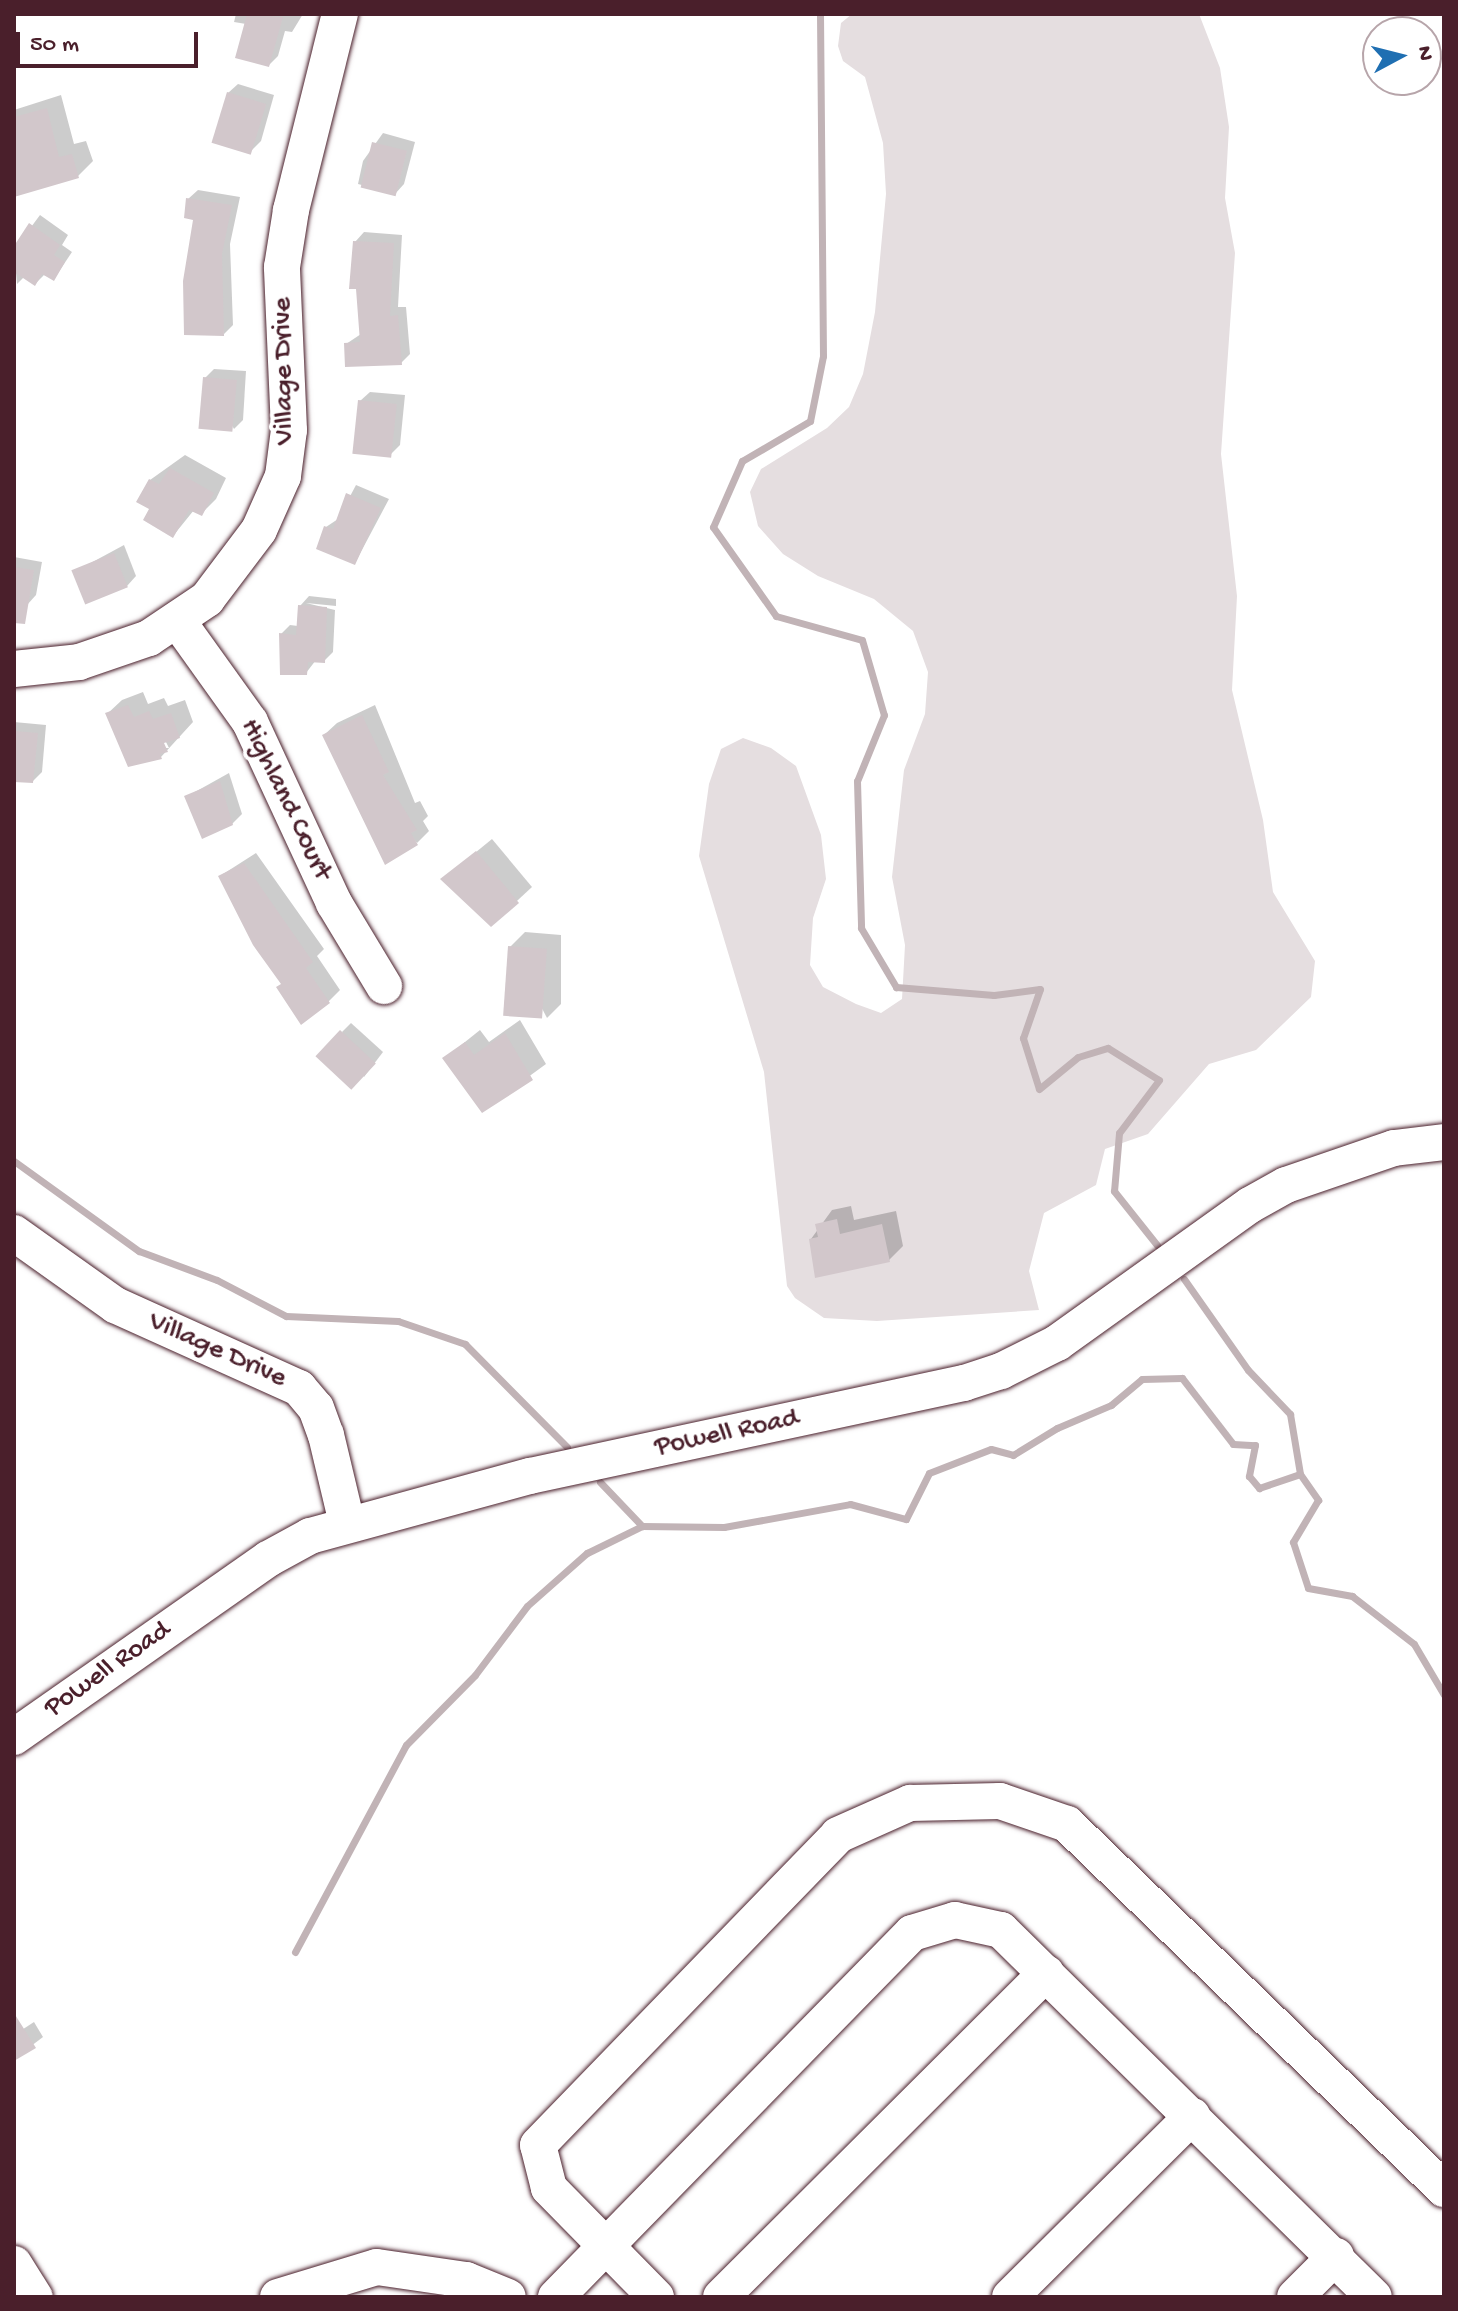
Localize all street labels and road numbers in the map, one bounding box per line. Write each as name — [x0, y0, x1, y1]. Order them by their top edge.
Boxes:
street label: Village Drive — [267, 297, 303, 445]
street label: Highland Court — [231, 714, 339, 886]
street label: Village Drive — [143, 1306, 291, 1396]
street label: Powell Road — [652, 1402, 802, 1466]
street label: Powell Road — [38, 1614, 178, 1726]

